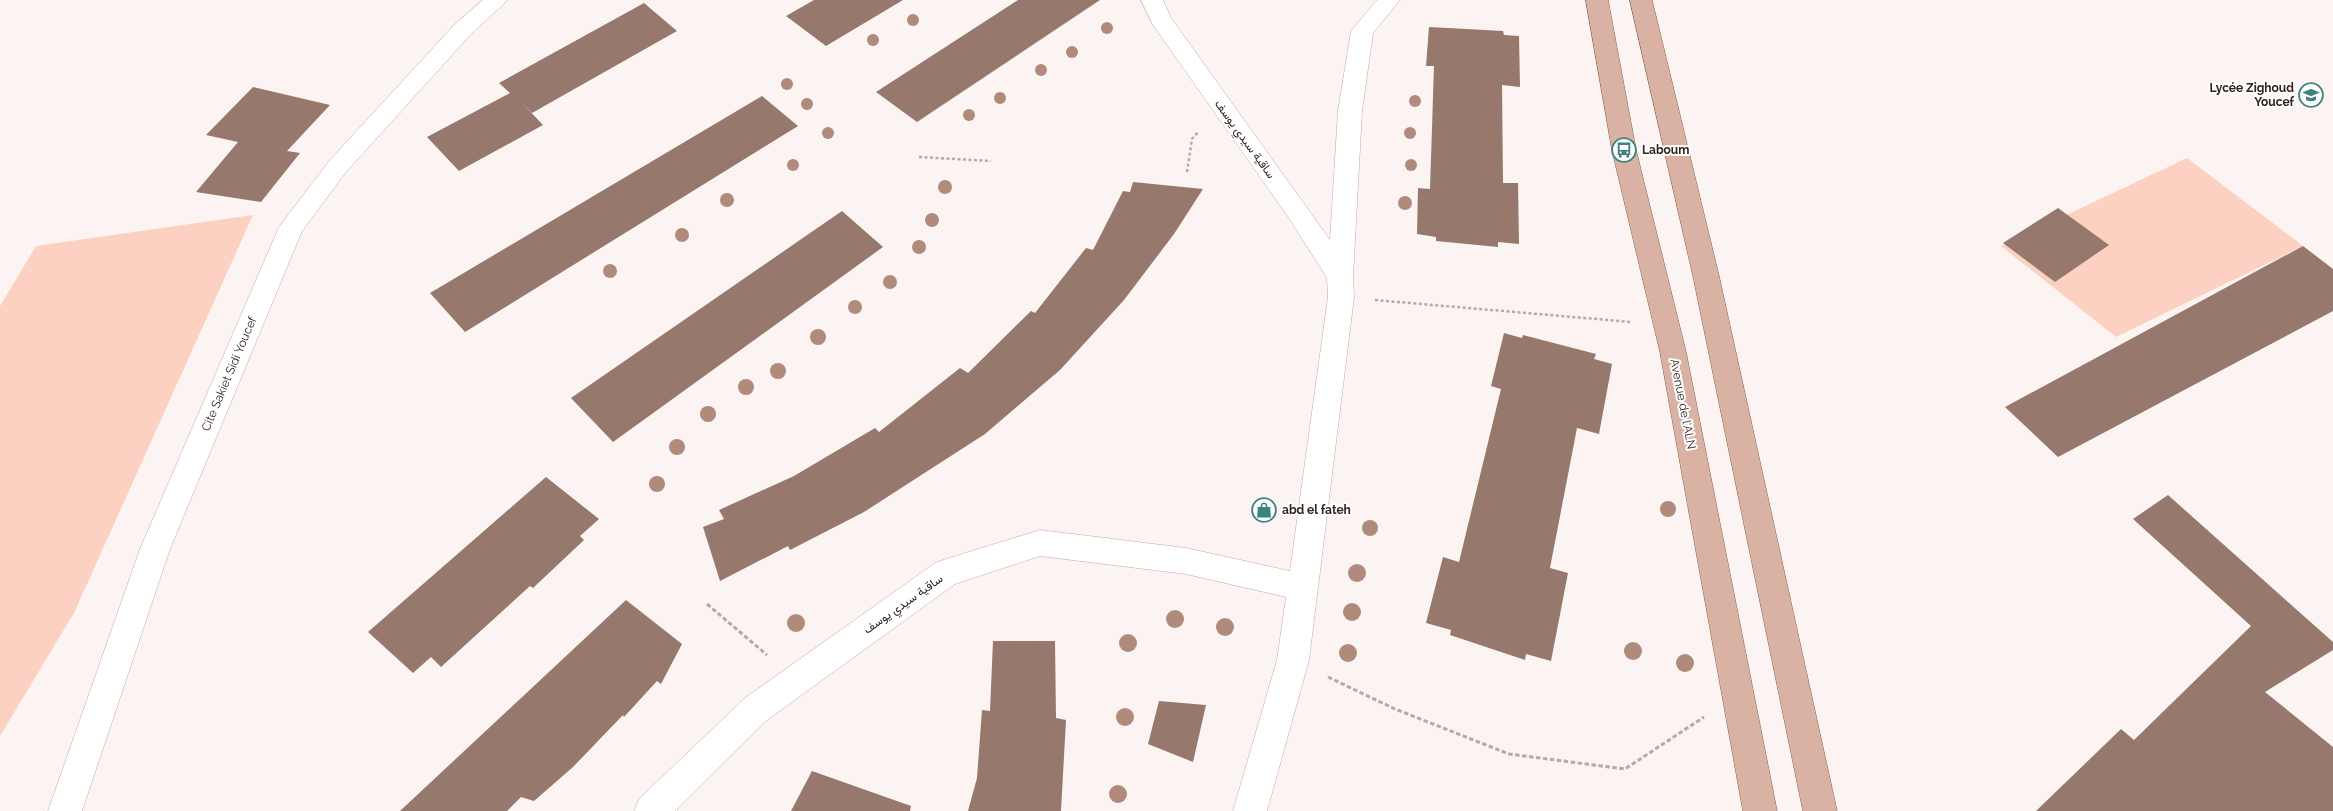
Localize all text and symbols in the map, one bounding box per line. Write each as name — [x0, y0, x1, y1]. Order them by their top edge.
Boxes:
place label: Lycée Zighoud Youcef — [2210, 81, 2295, 109]
school or university icon: Lycée Zighoud Youcef — [2298, 82, 2324, 108]
street label: ساقية سيدي يوسف — [1209, 97, 1278, 183]
bus stop icon: Laboum — [1611, 137, 1637, 163]
place label: Laboum — [1642, 143, 1689, 157]
street label: Cite Sakiet Sidi Youcef — [199, 314, 260, 433]
street label: Avenue de l'ALN — [1667, 358, 1699, 450]
shop icon: abd el fateh — [1251, 497, 1277, 523]
place label: abd el fateh — [1282, 503, 1351, 517]
street label: ساقية سيدي يوسف — [861, 571, 947, 639]

